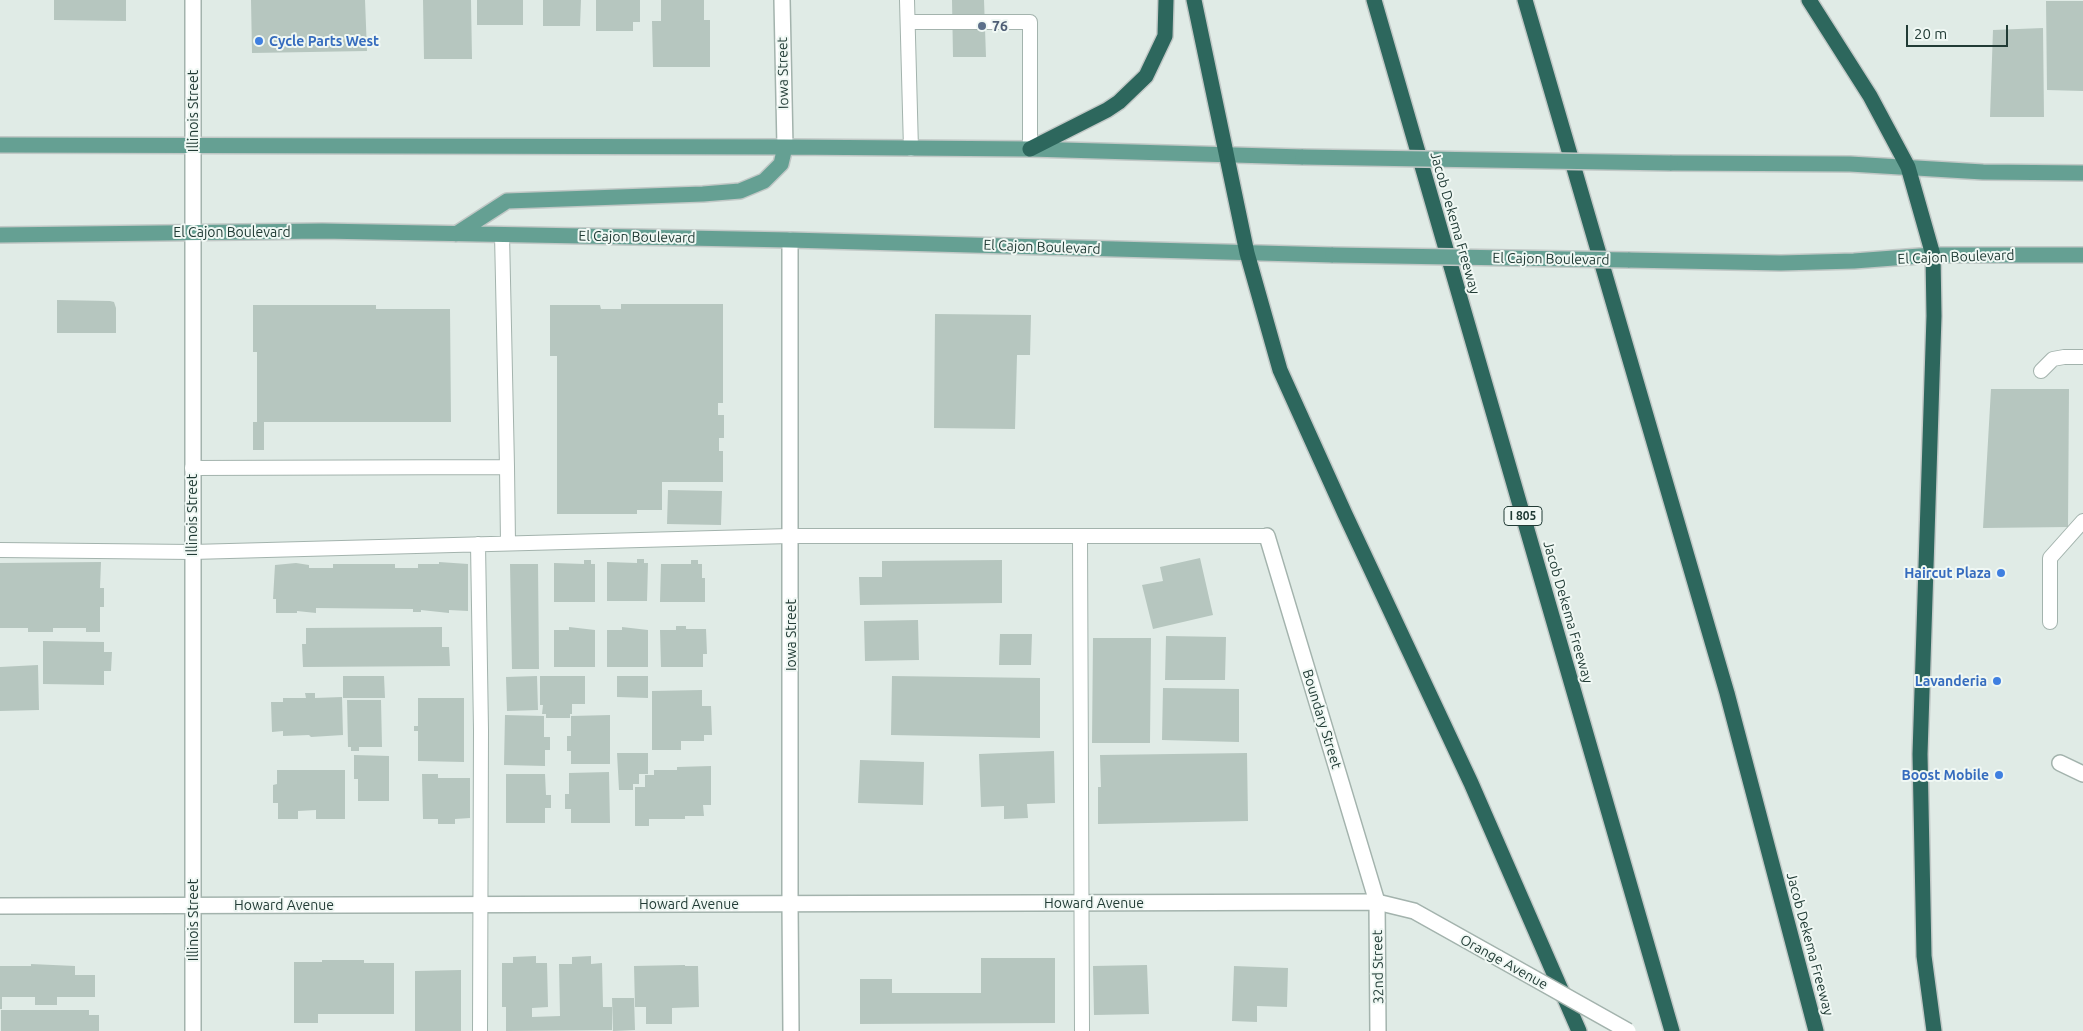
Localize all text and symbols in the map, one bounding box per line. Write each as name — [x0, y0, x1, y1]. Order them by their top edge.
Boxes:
scale bar — [1908, 15, 2010, 47]
place label: 76 — [992, 18, 1008, 34]
marker: 76 — [976, 20, 988, 32]
text: 20 m — [1914, 25, 1947, 42]
place label: Cycle Parts West — [269, 33, 379, 49]
marker: Cycle Parts West — [253, 35, 265, 47]
street label: Iowa Street — [774, 37, 792, 109]
street label: Illinois Street — [185, 70, 201, 152]
street label: Jacob Dekema Freeway — [1427, 150, 1483, 296]
street label: El Cajon Boulevard — [173, 224, 291, 240]
street label: El Cajon Boulevard — [578, 228, 696, 246]
street label: El Cajon Boulevard — [983, 237, 1101, 257]
street label: El Cajon Boulevard — [1897, 247, 2015, 267]
street label: El Cajon Boulevard — [1492, 250, 1610, 268]
street label: Illinois Street — [184, 474, 200, 556]
road number: I 805 — [1504, 506, 1542, 526]
street label: Jacob Dekema Freeway — [1540, 539, 1596, 685]
place label: Haircut Plaza — [1904, 565, 1991, 581]
marker: Haircut Plaza — [1995, 567, 2007, 579]
street label: Iowa Street — [783, 599, 799, 671]
street label: Boundary Street — [1299, 667, 1345, 771]
place label: Lavanderia — [1915, 673, 1987, 689]
marker: Lavanderia — [1991, 675, 2003, 687]
place label: Boost Mobile — [1901, 767, 1989, 783]
marker: Boost Mobile — [1993, 769, 2005, 781]
street label: Jacob Dekema Freeway — [1783, 871, 1837, 1017]
street label: Illinois Street — [185, 879, 201, 961]
street label: Howard Avenue — [1044, 895, 1144, 911]
street label: Howard Avenue — [639, 896, 739, 912]
street label: Howard Avenue — [234, 897, 334, 913]
street label: 32nd Street — [1369, 930, 1387, 1004]
street label: Orange Avenue — [1457, 931, 1551, 993]

